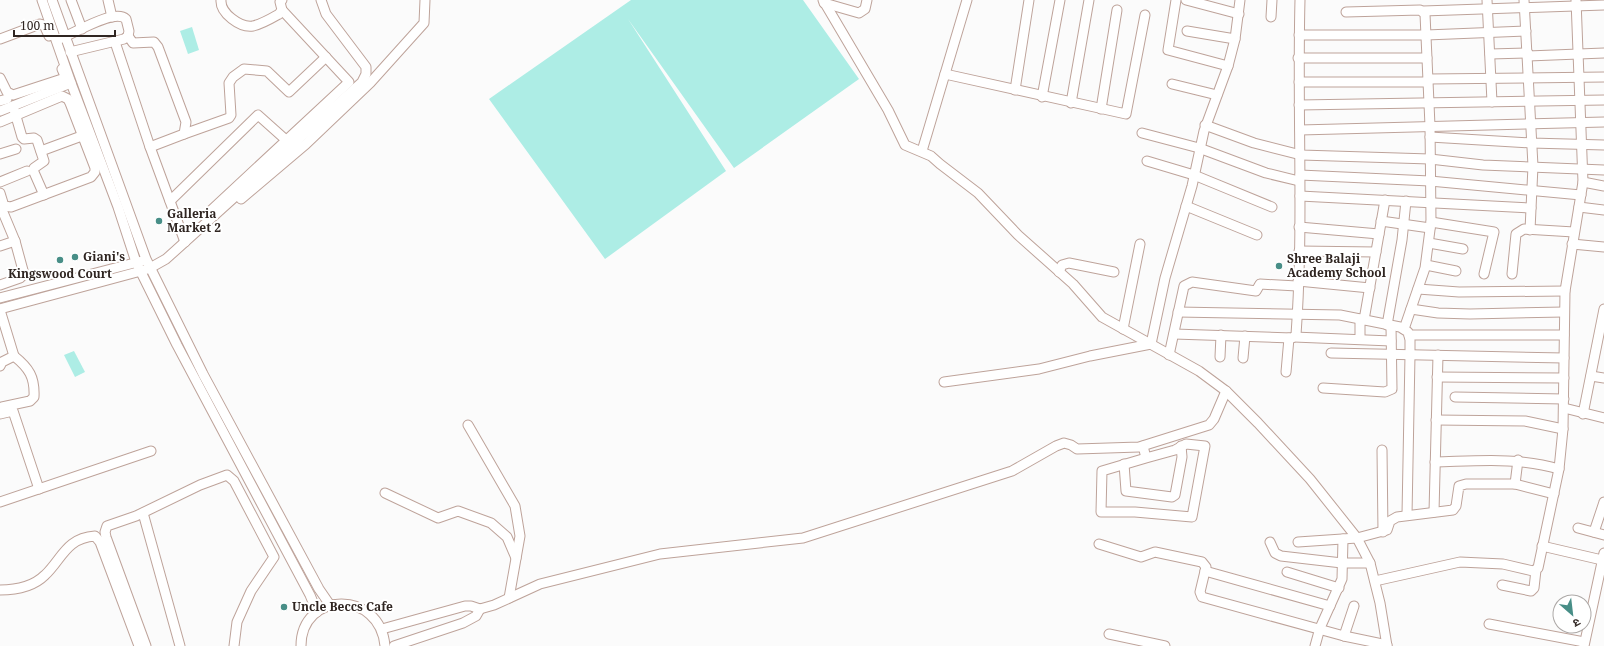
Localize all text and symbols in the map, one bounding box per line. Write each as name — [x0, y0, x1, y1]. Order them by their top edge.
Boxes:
scale bar — [14, 12, 115, 38]
text: 100 m — [20, 17, 55, 34]
place label: Galleria Market 2 — [167, 205, 221, 236]
marker: Galleria Market 2 — [154, 216, 164, 226]
place label: Giani's — [83, 248, 125, 265]
place label: Shree Balaji Academy School — [1287, 250, 1387, 281]
marker: Giani's — [70, 252, 80, 262]
marker: Kingswood Court — [55, 255, 65, 265]
marker: Shree Balaji Academy School — [1274, 261, 1284, 271]
place label: Kingswood Court — [8, 265, 112, 282]
north arrow — [1552, 594, 1592, 634]
place label: Uncle Beccs Cafe — [292, 598, 393, 615]
marker: Uncle Beccs Cafe — [279, 602, 289, 612]
text: उ — [1570, 615, 1583, 632]

